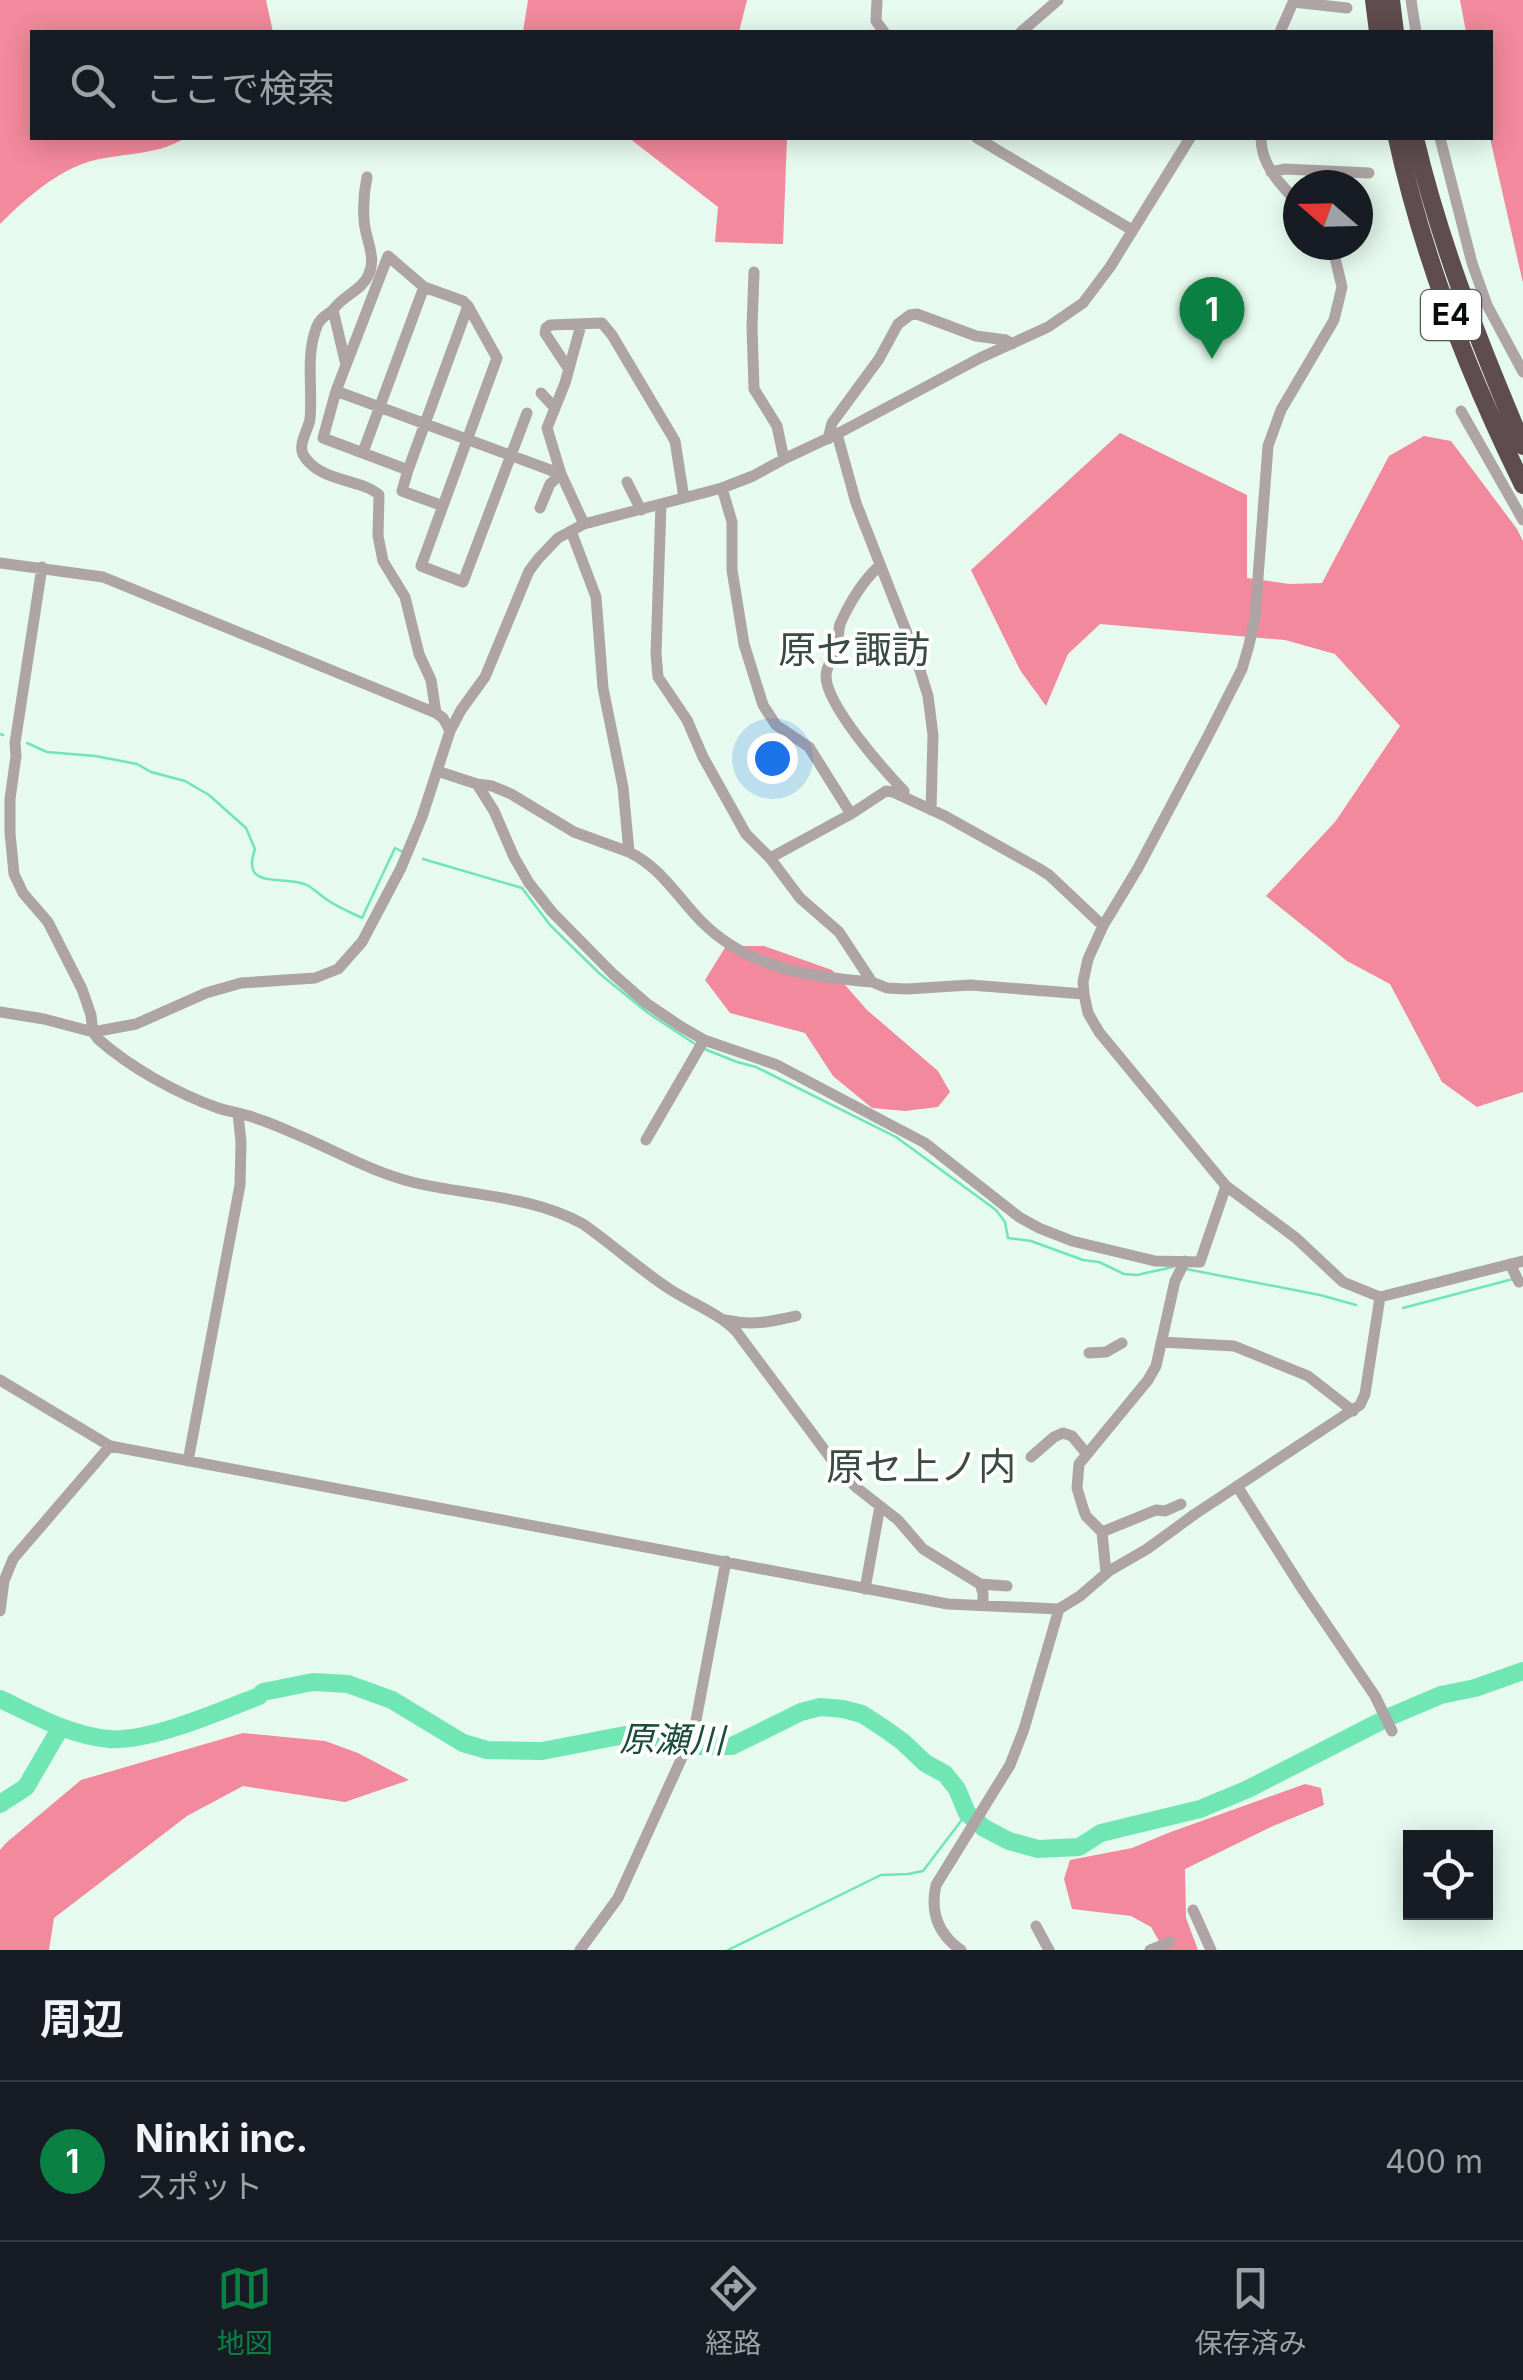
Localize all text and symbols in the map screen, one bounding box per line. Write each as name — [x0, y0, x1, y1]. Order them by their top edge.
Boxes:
search box — [30, 30, 1493, 140]
icon: search — [65, 58, 120, 113]
text: ここで検索 — [145, 65, 335, 111]
north arrow — [1283, 170, 1373, 260]
pin: 1 — [1180, 276, 1244, 359]
road number: E4 — [1421, 290, 1481, 340]
district label: 原セ諏訪 — [778, 626, 930, 672]
your location — [747, 733, 798, 784]
district label: 原セ上ノ内 — [826, 1443, 1016, 1489]
water label: 原瀬川 — [619, 1717, 729, 1761]
map controls — [1403, 1830, 1493, 1920]
button: locate — [1403, 1830, 1493, 1920]
text: 周辺 — [40, 1993, 124, 2044]
text: Ninki inc. — [135, 2115, 308, 2161]
text: 1 — [66, 2142, 79, 2181]
text: 400 m — [1385, 2142, 1483, 2181]
text: スポット — [135, 2167, 263, 2206]
tab: 地図 — [216, 2261, 273, 2361]
tab: 経路 — [705, 2261, 762, 2361]
tab: 保存済み — [1194, 2261, 1307, 2361]

